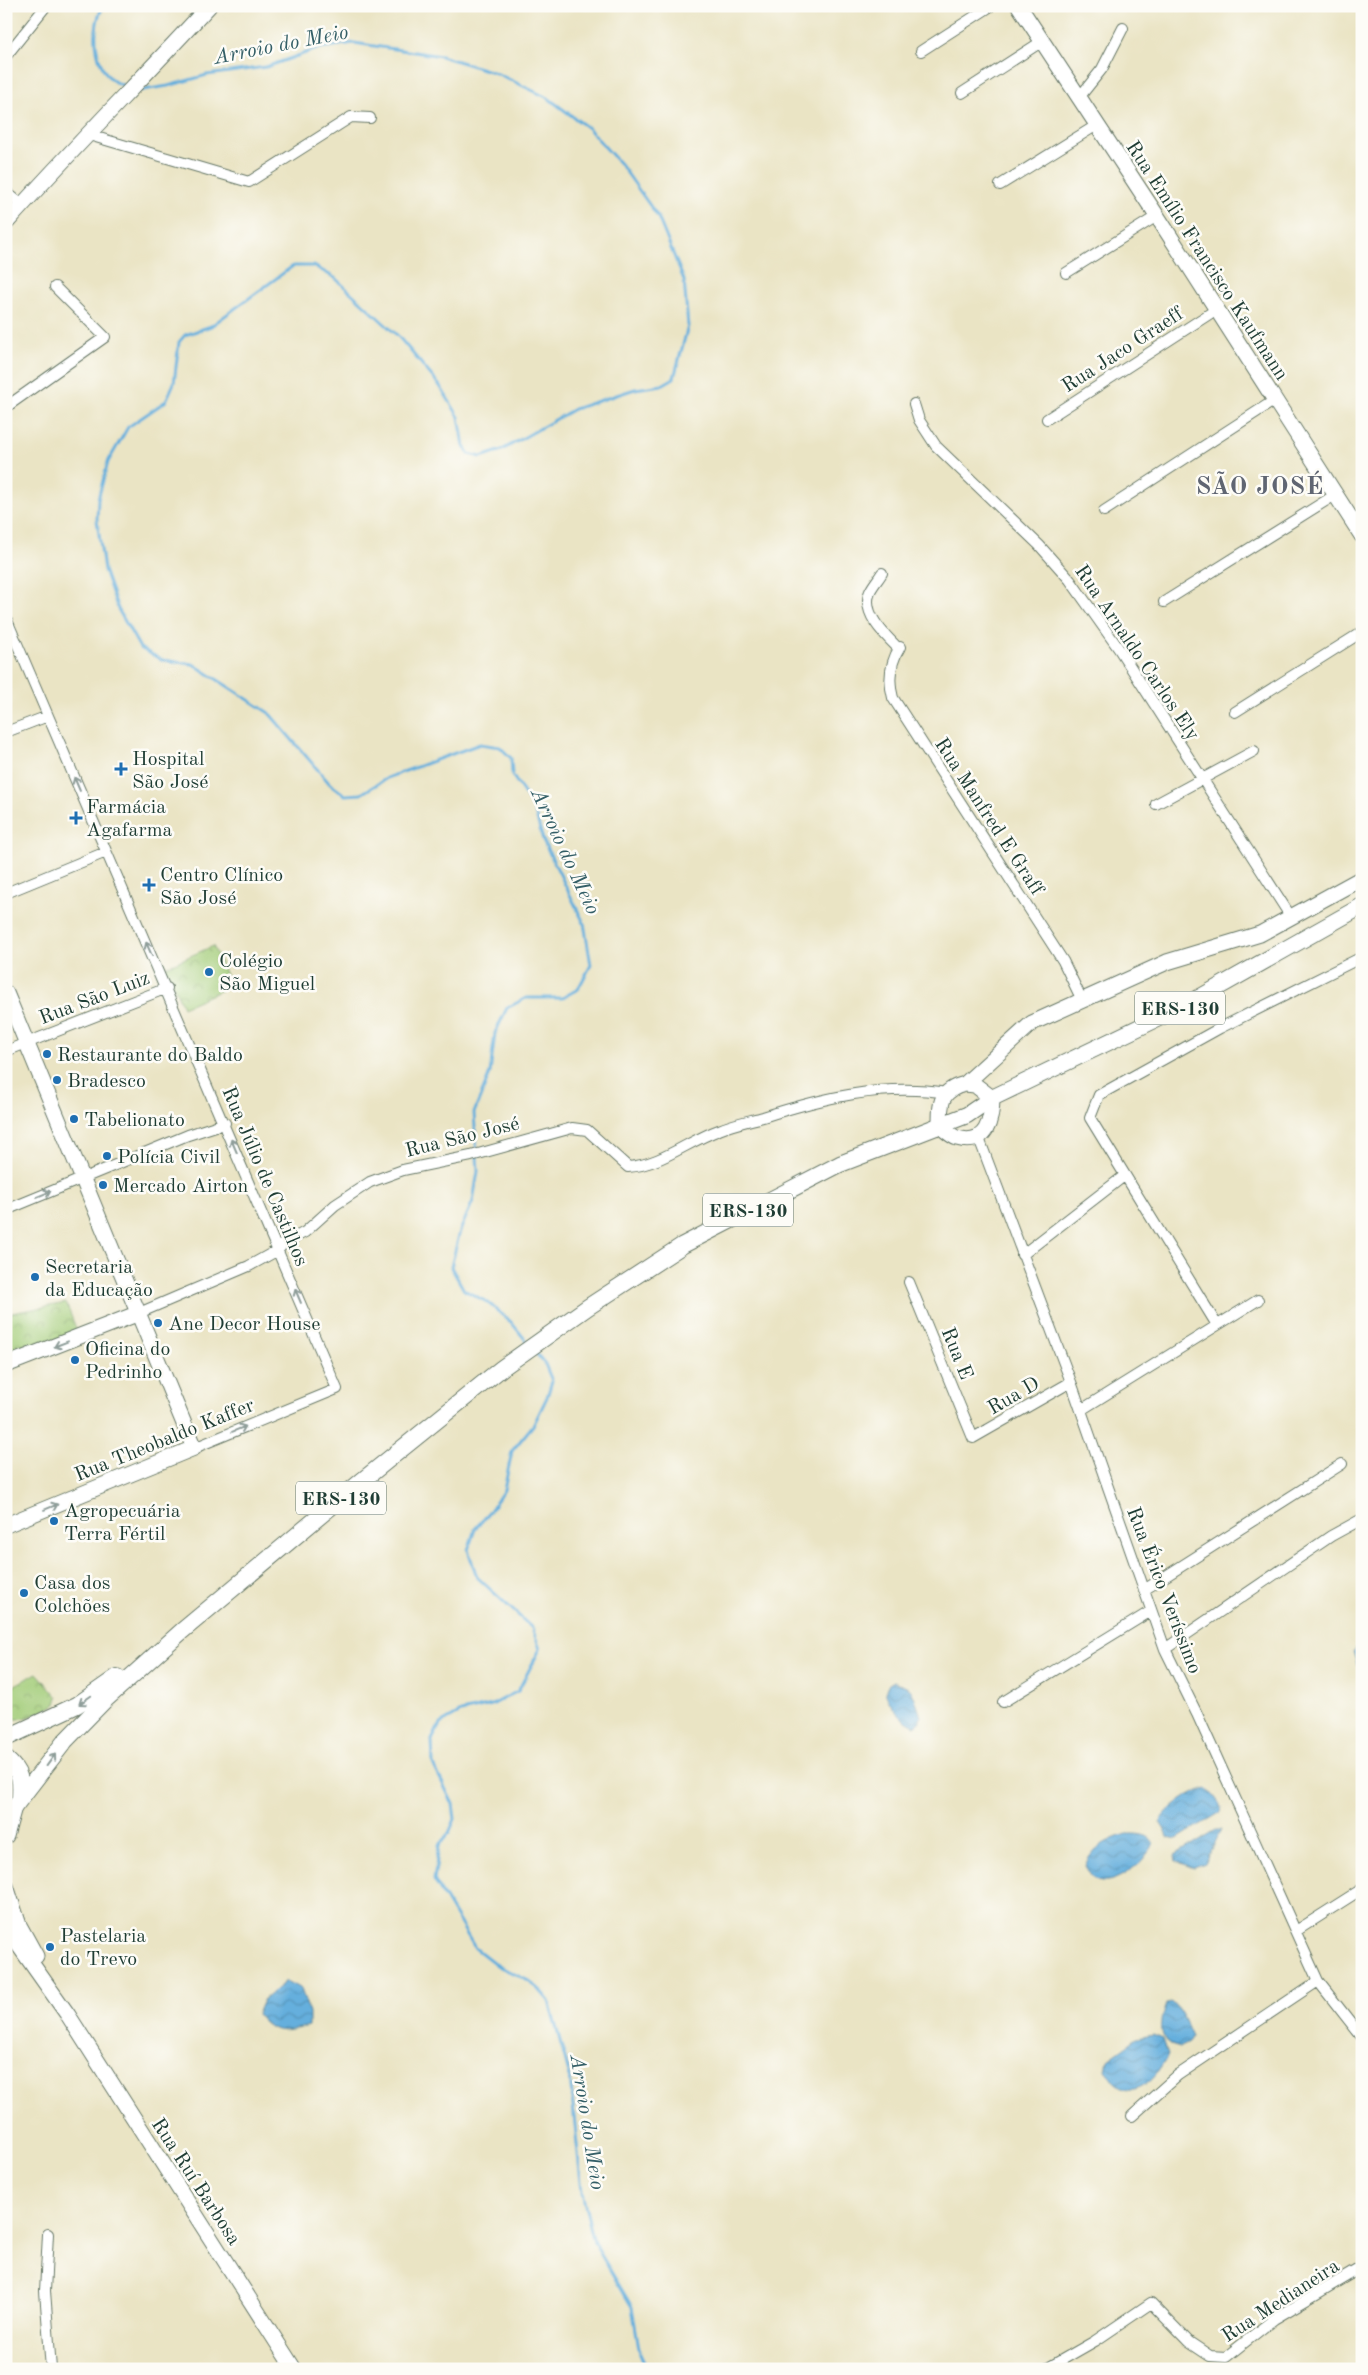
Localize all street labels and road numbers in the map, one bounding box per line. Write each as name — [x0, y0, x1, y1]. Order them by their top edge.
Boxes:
street label: Rua Emílio Francisco Kaufmann — [1121, 138, 1291, 385]
street label: Rua Jaco Graeff — [1059, 303, 1189, 397]
street label: Rua Arnaldo Carlos Ely — [1070, 562, 1203, 745]
street label: Rua Manfred E Graff — [930, 735, 1047, 900]
street label: Rua São Luiz — [37, 969, 153, 1029]
road number: ERS-130 — [1135, 991, 1225, 1024]
street label: Rua Júlio de Castilhos — [217, 1084, 311, 1269]
street label: Rua São José — [403, 1114, 522, 1162]
road number: ERS-130 — [703, 1194, 793, 1226]
street label: Rua E — [937, 1325, 976, 1383]
street label: Rua D — [985, 1374, 1043, 1419]
street label: Rua Theobaldo Kaffer — [72, 1396, 257, 1486]
road number: ERS-130 — [296, 1482, 386, 1515]
street label: Rua Érico Veríssimo — [1122, 1503, 1207, 1677]
street label: Rua Ruí Barbosa — [147, 2115, 244, 2249]
street label: Rua Medianeira — [1219, 2256, 1344, 2347]

